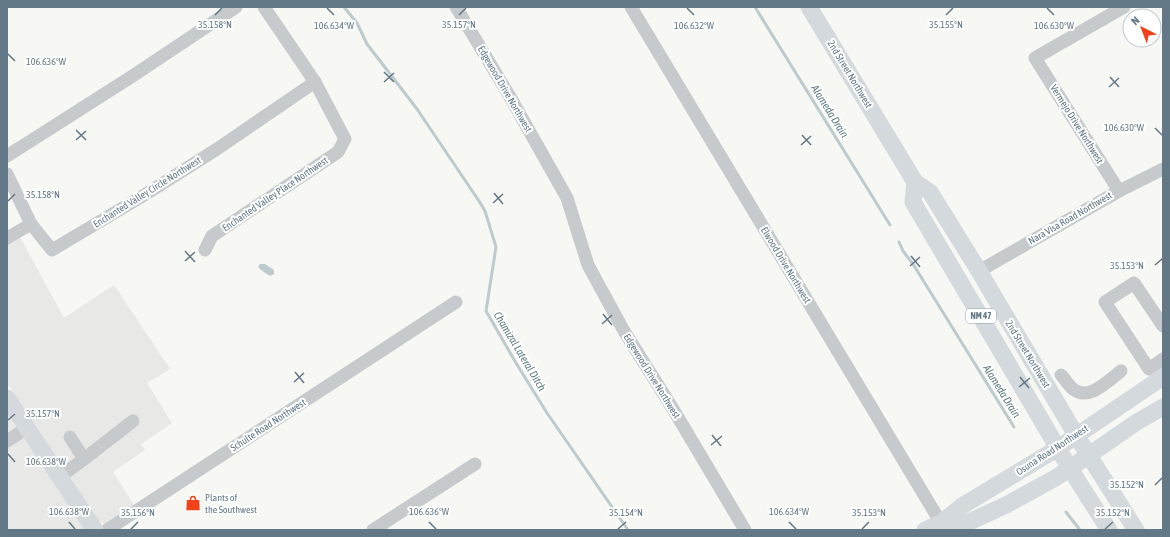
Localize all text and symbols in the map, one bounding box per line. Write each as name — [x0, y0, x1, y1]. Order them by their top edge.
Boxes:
north arrow — [1122, 8, 1162, 48]
text: N — [1129, 14, 1142, 27]
text: 35.158°N — [198, 19, 232, 30]
text: 35.157°N — [442, 19, 476, 30]
text: 35.155°N — [929, 19, 963, 30]
text: 106.634°W — [314, 20, 355, 31]
text: 106.632°W — [674, 20, 715, 31]
text: 106.630°W — [1034, 20, 1075, 31]
street label: 2nd Street Northwest — [825, 38, 875, 110]
street label: Edgewood Drive Northwest — [476, 44, 534, 134]
text: 106.636°W — [26, 56, 67, 67]
water label: Alameda Drain — [809, 82, 851, 140]
street label: Vermejo Drive Northwest — [1048, 83, 1106, 166]
text: 106.630°W — [1104, 122, 1145, 133]
street label: Enchanted Valley Circle Northwest — [91, 154, 203, 230]
street label: Enchanted Valley Place Northwest — [220, 155, 330, 233]
text: 35.158°N — [26, 189, 60, 200]
street label: Nara Visa Road Northwest — [1026, 190, 1114, 246]
street label: Elwood Drive Northwest — [759, 225, 813, 305]
text: 35.153°N — [1110, 260, 1144, 271]
water label: Chamizal Lateral Ditch — [492, 309, 549, 393]
road number: NM 47 — [966, 309, 996, 323]
street label: 2nd Street Northwest — [1003, 318, 1053, 390]
street label: Edgewood Drive Northwest — [621, 332, 683, 420]
water label: Alameda Drain — [981, 362, 1023, 420]
street label: Schulte Road Northwest — [228, 397, 308, 453]
text: 35.157°N — [26, 408, 60, 419]
street label: Osuna Road Northwest — [1014, 423, 1090, 477]
text: 106.638°W — [26, 456, 67, 467]
text: 35.152°N — [1110, 479, 1144, 490]
place label: Plants of the Southwest — [205, 492, 257, 515]
shop icon: Plants of the Southwest — [184, 494, 202, 512]
text: 106.638°W — [49, 506, 90, 517]
text: 106.636°W — [409, 506, 450, 517]
text: 106.634°W — [769, 506, 810, 517]
text: 35.156°N — [121, 507, 155, 518]
text: 35.154°N — [609, 507, 643, 518]
text: 35.153°N — [852, 507, 886, 518]
text: 35.152°N — [1096, 507, 1130, 518]

